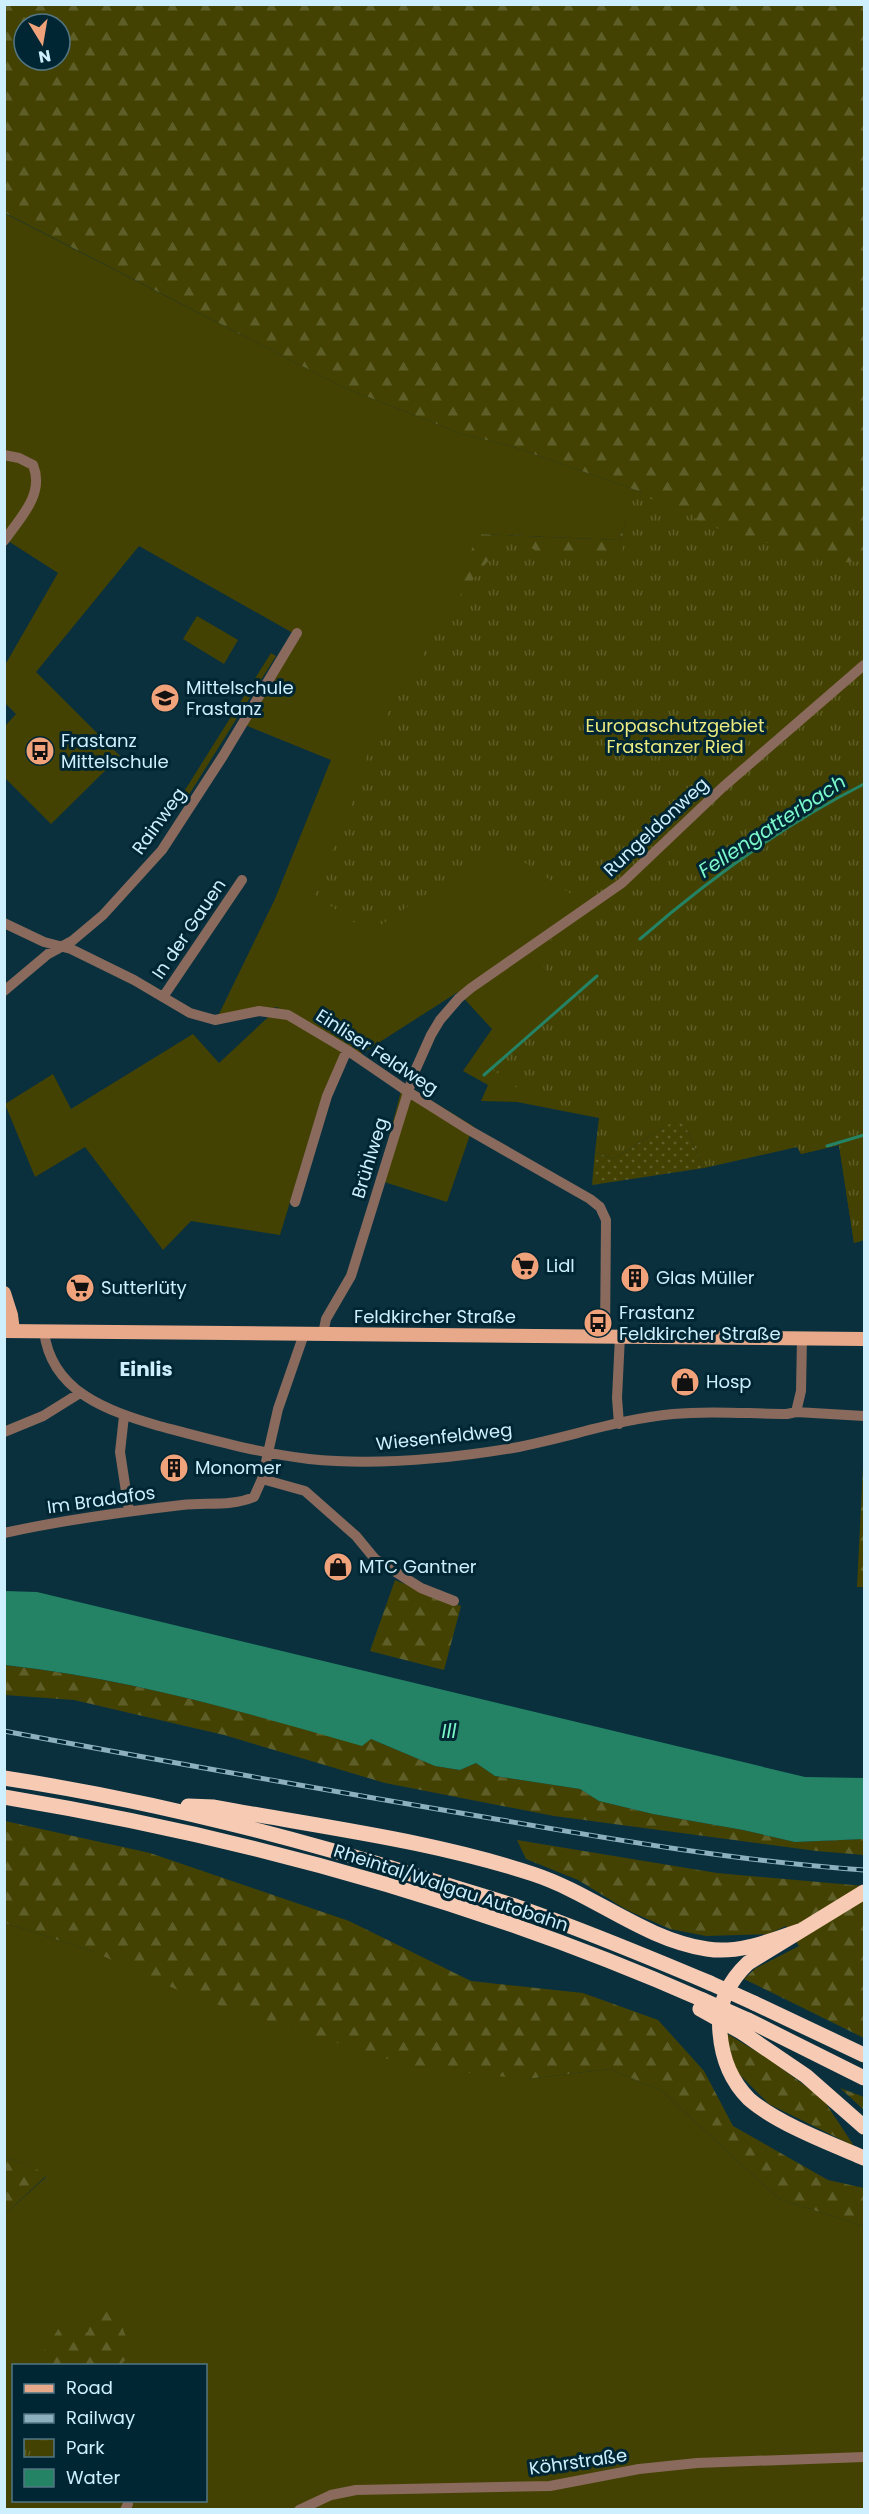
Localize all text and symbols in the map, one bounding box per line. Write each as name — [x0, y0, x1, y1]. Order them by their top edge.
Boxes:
north arrow — [12, 12, 72, 72]
text: N — [37, 44, 53, 69]
place label: Mittelschule Frastanz — [186, 675, 294, 721]
school or university icon: Mittelschule Frastanz — [149, 682, 181, 714]
park label: Europaschutzgebiet Frastanzer Ried — [585, 713, 765, 759]
place label: Frastanz Mittelschule — [61, 728, 169, 774]
bus stop icon: Frastanz Mittelschule — [24, 735, 56, 767]
water label: Fellengatterbach — [693, 768, 851, 884]
street label: Rungeldonweg — [598, 771, 714, 882]
street label: Rainweg — [126, 782, 191, 859]
street label: In der Gauen — [146, 874, 231, 984]
street label: Einliser Feldweg — [311, 1003, 443, 1100]
street label: Brühlweg — [345, 1114, 394, 1201]
supermarket icon: Lidl — [509, 1250, 541, 1282]
place label: Lidl — [546, 1253, 575, 1278]
building icon: Glas Müller — [619, 1262, 651, 1294]
place label: Glas Müller — [656, 1265, 755, 1290]
supermarket icon: Sutterlüty — [64, 1272, 96, 1304]
place label: Sutterlüty — [101, 1275, 187, 1300]
place label: Frastanz Feldkircher Straße — [619, 1300, 781, 1346]
street label: Feldkircher Straße — [354, 1304, 516, 1329]
bus stop icon: Frastanz Feldkircher Straße — [582, 1307, 614, 1339]
district label: Einlis — [119, 1355, 173, 1383]
shop icon: Hosp — [669, 1366, 701, 1398]
place label: Hosp — [706, 1369, 752, 1394]
street label: Wiesenfeldweg — [375, 1417, 513, 1456]
building icon: Monomer — [158, 1452, 190, 1484]
place label: Monomer — [195, 1455, 282, 1480]
street label: Im Bradafos — [45, 1480, 157, 1519]
shop icon: MTC Gantner — [322, 1551, 354, 1583]
place label: MTC Gantner — [359, 1554, 477, 1579]
water label: Ill — [442, 1717, 456, 1745]
street label: Rheintal/Walgau Autobahn — [331, 1838, 572, 1937]
legend — [12, 2364, 207, 2502]
text: Road — [66, 2375, 113, 2400]
text: Railway — [66, 2405, 135, 2430]
text: Park — [66, 2435, 105, 2460]
street label: Köhrstraße — [527, 2442, 629, 2481]
text: Water — [66, 2465, 120, 2490]

